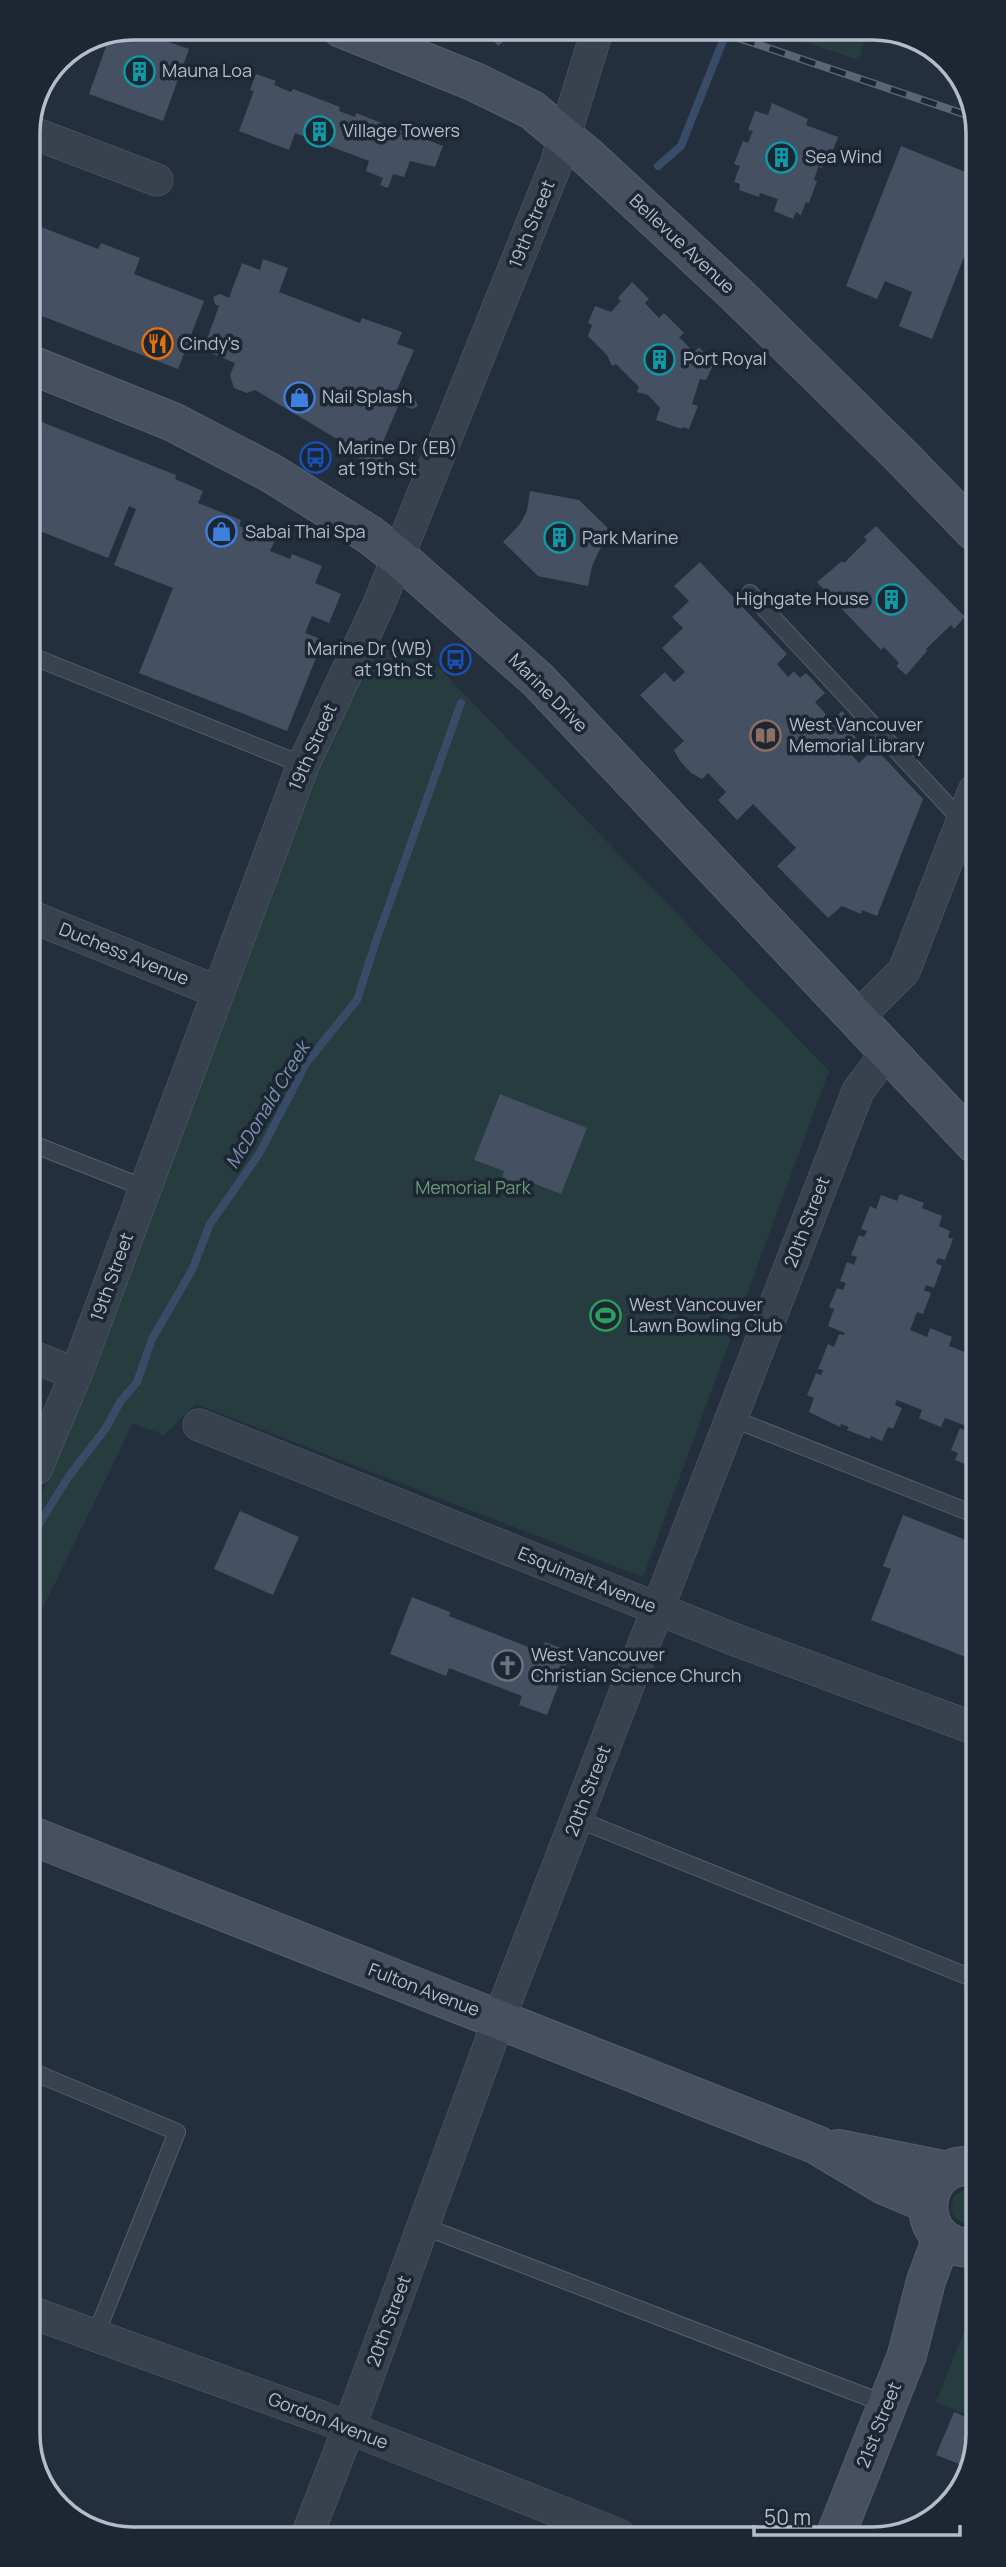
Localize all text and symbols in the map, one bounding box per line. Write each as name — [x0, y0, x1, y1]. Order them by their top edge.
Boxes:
building icon: Mauna Loa — [122, 54, 156, 88]
place label: Mauna Loa — [162, 58, 252, 82]
building icon: Village Towers — [303, 114, 337, 148]
place label: Village Towers — [343, 118, 460, 142]
building icon: Sea Wind — [765, 140, 799, 174]
place label: Sea Wind — [805, 144, 882, 168]
street label: 19th Street — [503, 176, 560, 271]
street label: Bellevue Avenue — [625, 188, 740, 298]
restaurant icon: Cindy's — [140, 327, 174, 361]
place label: Cindy's — [180, 331, 240, 355]
building icon: Port Royal — [643, 342, 677, 376]
place label: Port Royal — [683, 346, 767, 370]
shop icon: Nail Splash — [282, 380, 316, 414]
place label: Nail Splash — [322, 384, 412, 408]
place label: Marine Dr (EB) at 19th St — [338, 435, 457, 480]
bus stop icon: Marine Dr (EB) at 19th St — [298, 441, 332, 475]
shop icon: Sabai Thai Spa — [205, 515, 239, 549]
place label: Sabai Thai Spa — [245, 519, 366, 543]
building icon: Park Marine — [542, 521, 576, 555]
place label: Park Marine — [582, 525, 678, 549]
building icon: Highgate House — [875, 582, 909, 616]
place label: Highgate House — [736, 586, 869, 610]
place label: Marine Dr (WB) at 19th St — [307, 636, 433, 681]
bus stop icon: Marine Dr (WB) at 19th St — [439, 642, 473, 676]
street label: Marine Drive — [504, 648, 593, 737]
street label: 19th Street — [282, 699, 342, 794]
place label: West Vancouver Memorial Library — [789, 712, 925, 757]
library icon: West Vancouver Memorial Library — [749, 718, 783, 752]
street label: Duchess Avenue — [56, 916, 193, 990]
water label: McDonald Creek — [219, 1035, 316, 1173]
street label: 20th Street — [778, 1173, 834, 1271]
park label: Memorial Park — [415, 1175, 532, 1199]
street label: 19th Street — [84, 1229, 138, 1324]
place label: West Vancouver Lawn Bowling Club — [629, 1292, 783, 1337]
sports icon: West Vancouver Lawn Bowling Club — [589, 1298, 623, 1332]
street label: Esquimalt Avenue — [515, 1540, 660, 1618]
place label: West Vancouver Christian Science Church — [531, 1642, 741, 1687]
church icon: West Vancouver Christian Science Church — [491, 1648, 525, 1682]
street label: 20th Street — [559, 1742, 615, 1840]
street label: Fulton Avenue — [365, 1957, 483, 2021]
street label: 20th Street — [360, 2272, 416, 2370]
street label: 21st Street — [850, 2378, 906, 2471]
street label: Gordon Avenue — [265, 2386, 392, 2454]
scale bar — [754, 2494, 960, 2538]
text: 50 m — [764, 2503, 811, 2531]

